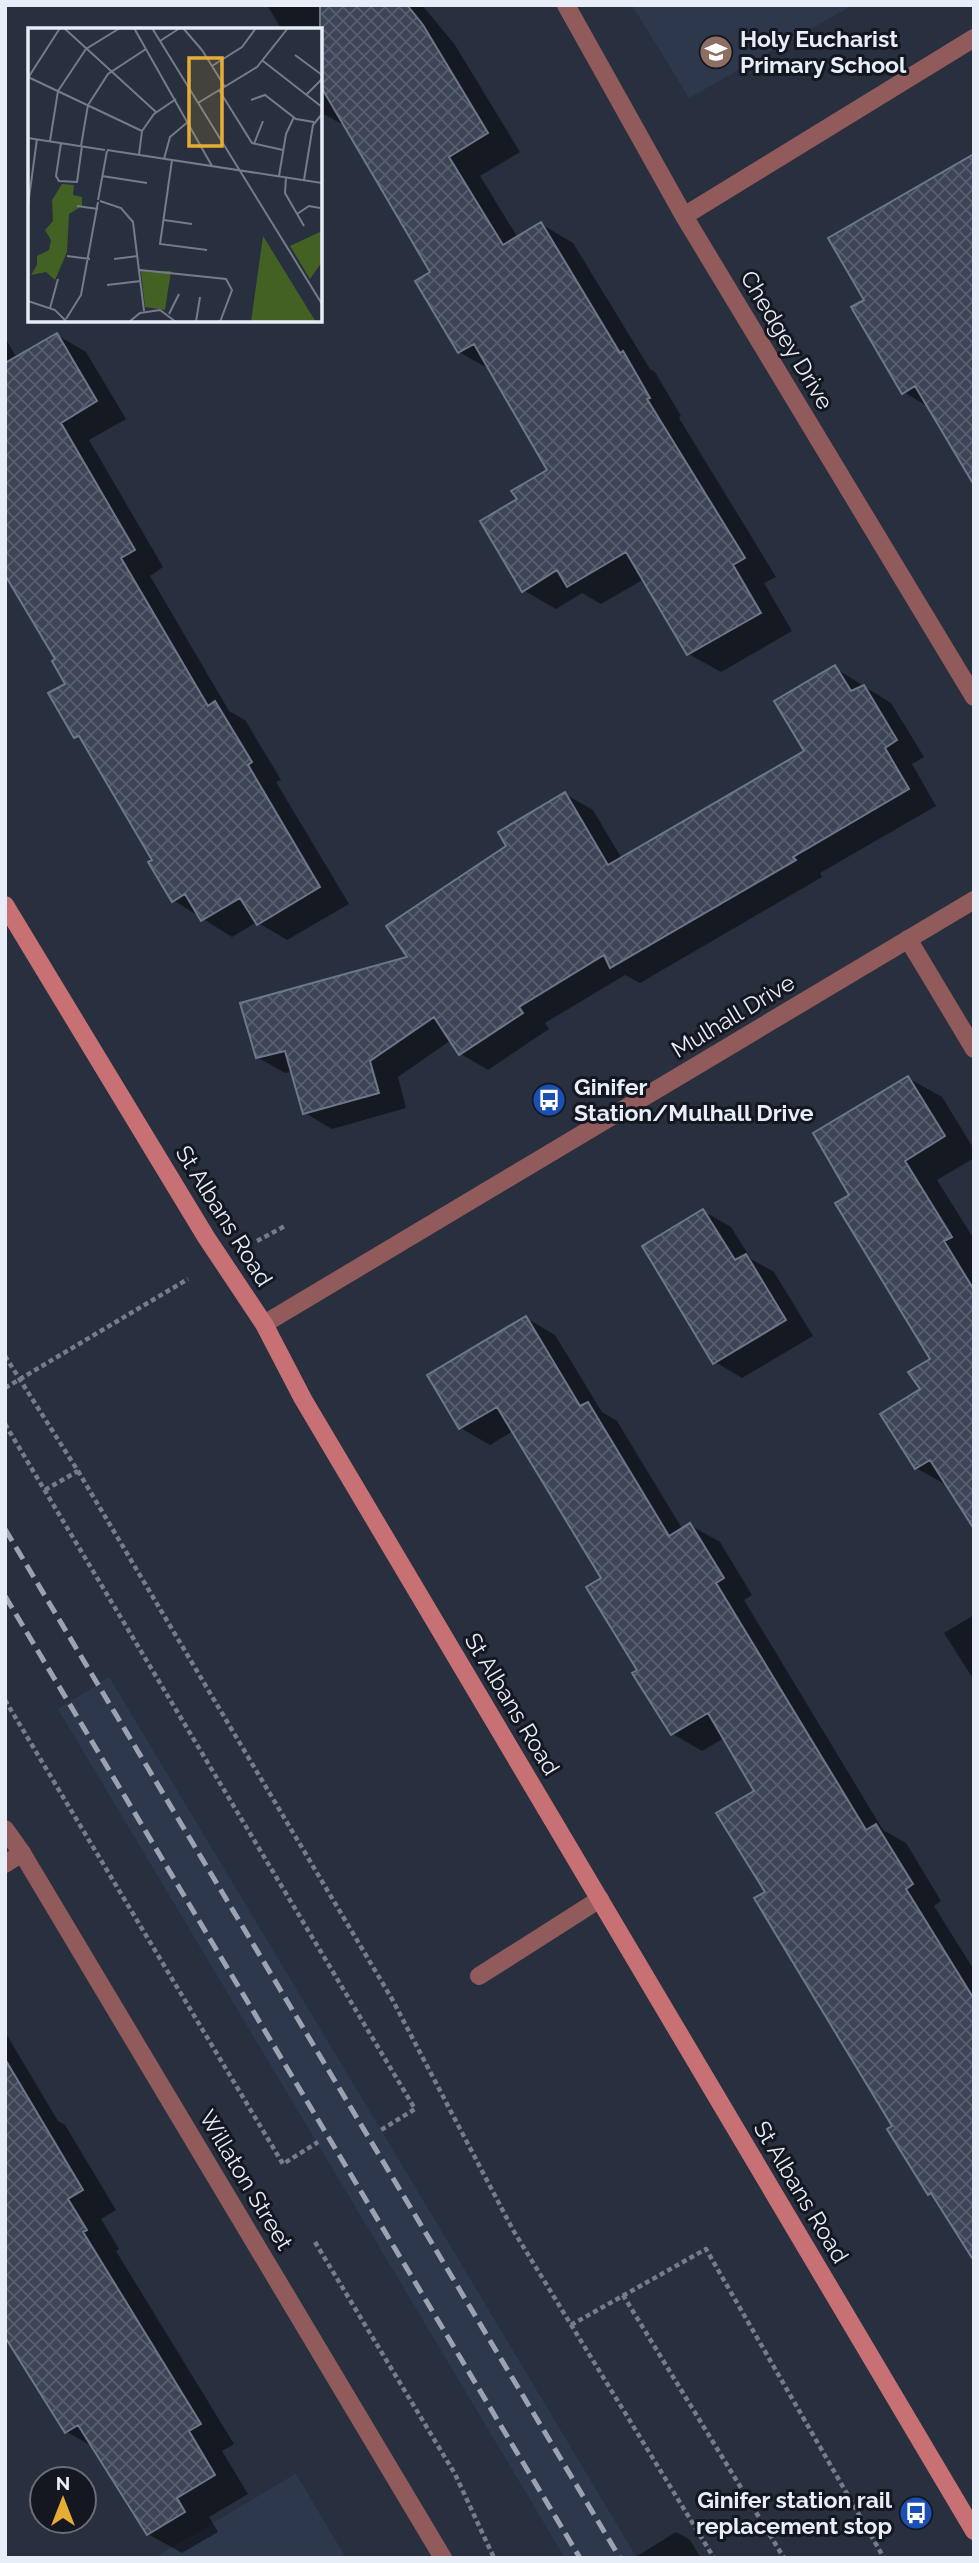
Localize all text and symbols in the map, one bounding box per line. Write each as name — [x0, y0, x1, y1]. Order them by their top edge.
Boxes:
place label: Holy Eucharist Primary School — [740, 25, 907, 78]
inset map — [28, 28, 322, 322]
school or university icon: Holy Eucharist Primary School — [697, 33, 735, 71]
street label: Chedgey Drive — [735, 266, 839, 414]
street label: Mulhall Drive — [666, 968, 799, 1063]
place label: Ginifer Station/Mulhall Drive — [574, 1073, 814, 1126]
bus stop icon: Ginifer Station/Mulhall Drive — [530, 1081, 568, 1119]
street label: St Albans Road — [170, 1140, 278, 1291]
street label: St Albans Road — [459, 1628, 565, 1780]
street label: Willaton Street — [194, 2105, 299, 2255]
street label: St Albans Road — [748, 2116, 854, 2268]
north arrow — [28, 2465, 98, 2535]
text: N — [56, 2472, 70, 2494]
place label: Ginifer station rail replacement stop — [696, 2486, 893, 2539]
bus stop icon: Ginifer station rail replacement stop — [897, 2494, 935, 2532]

